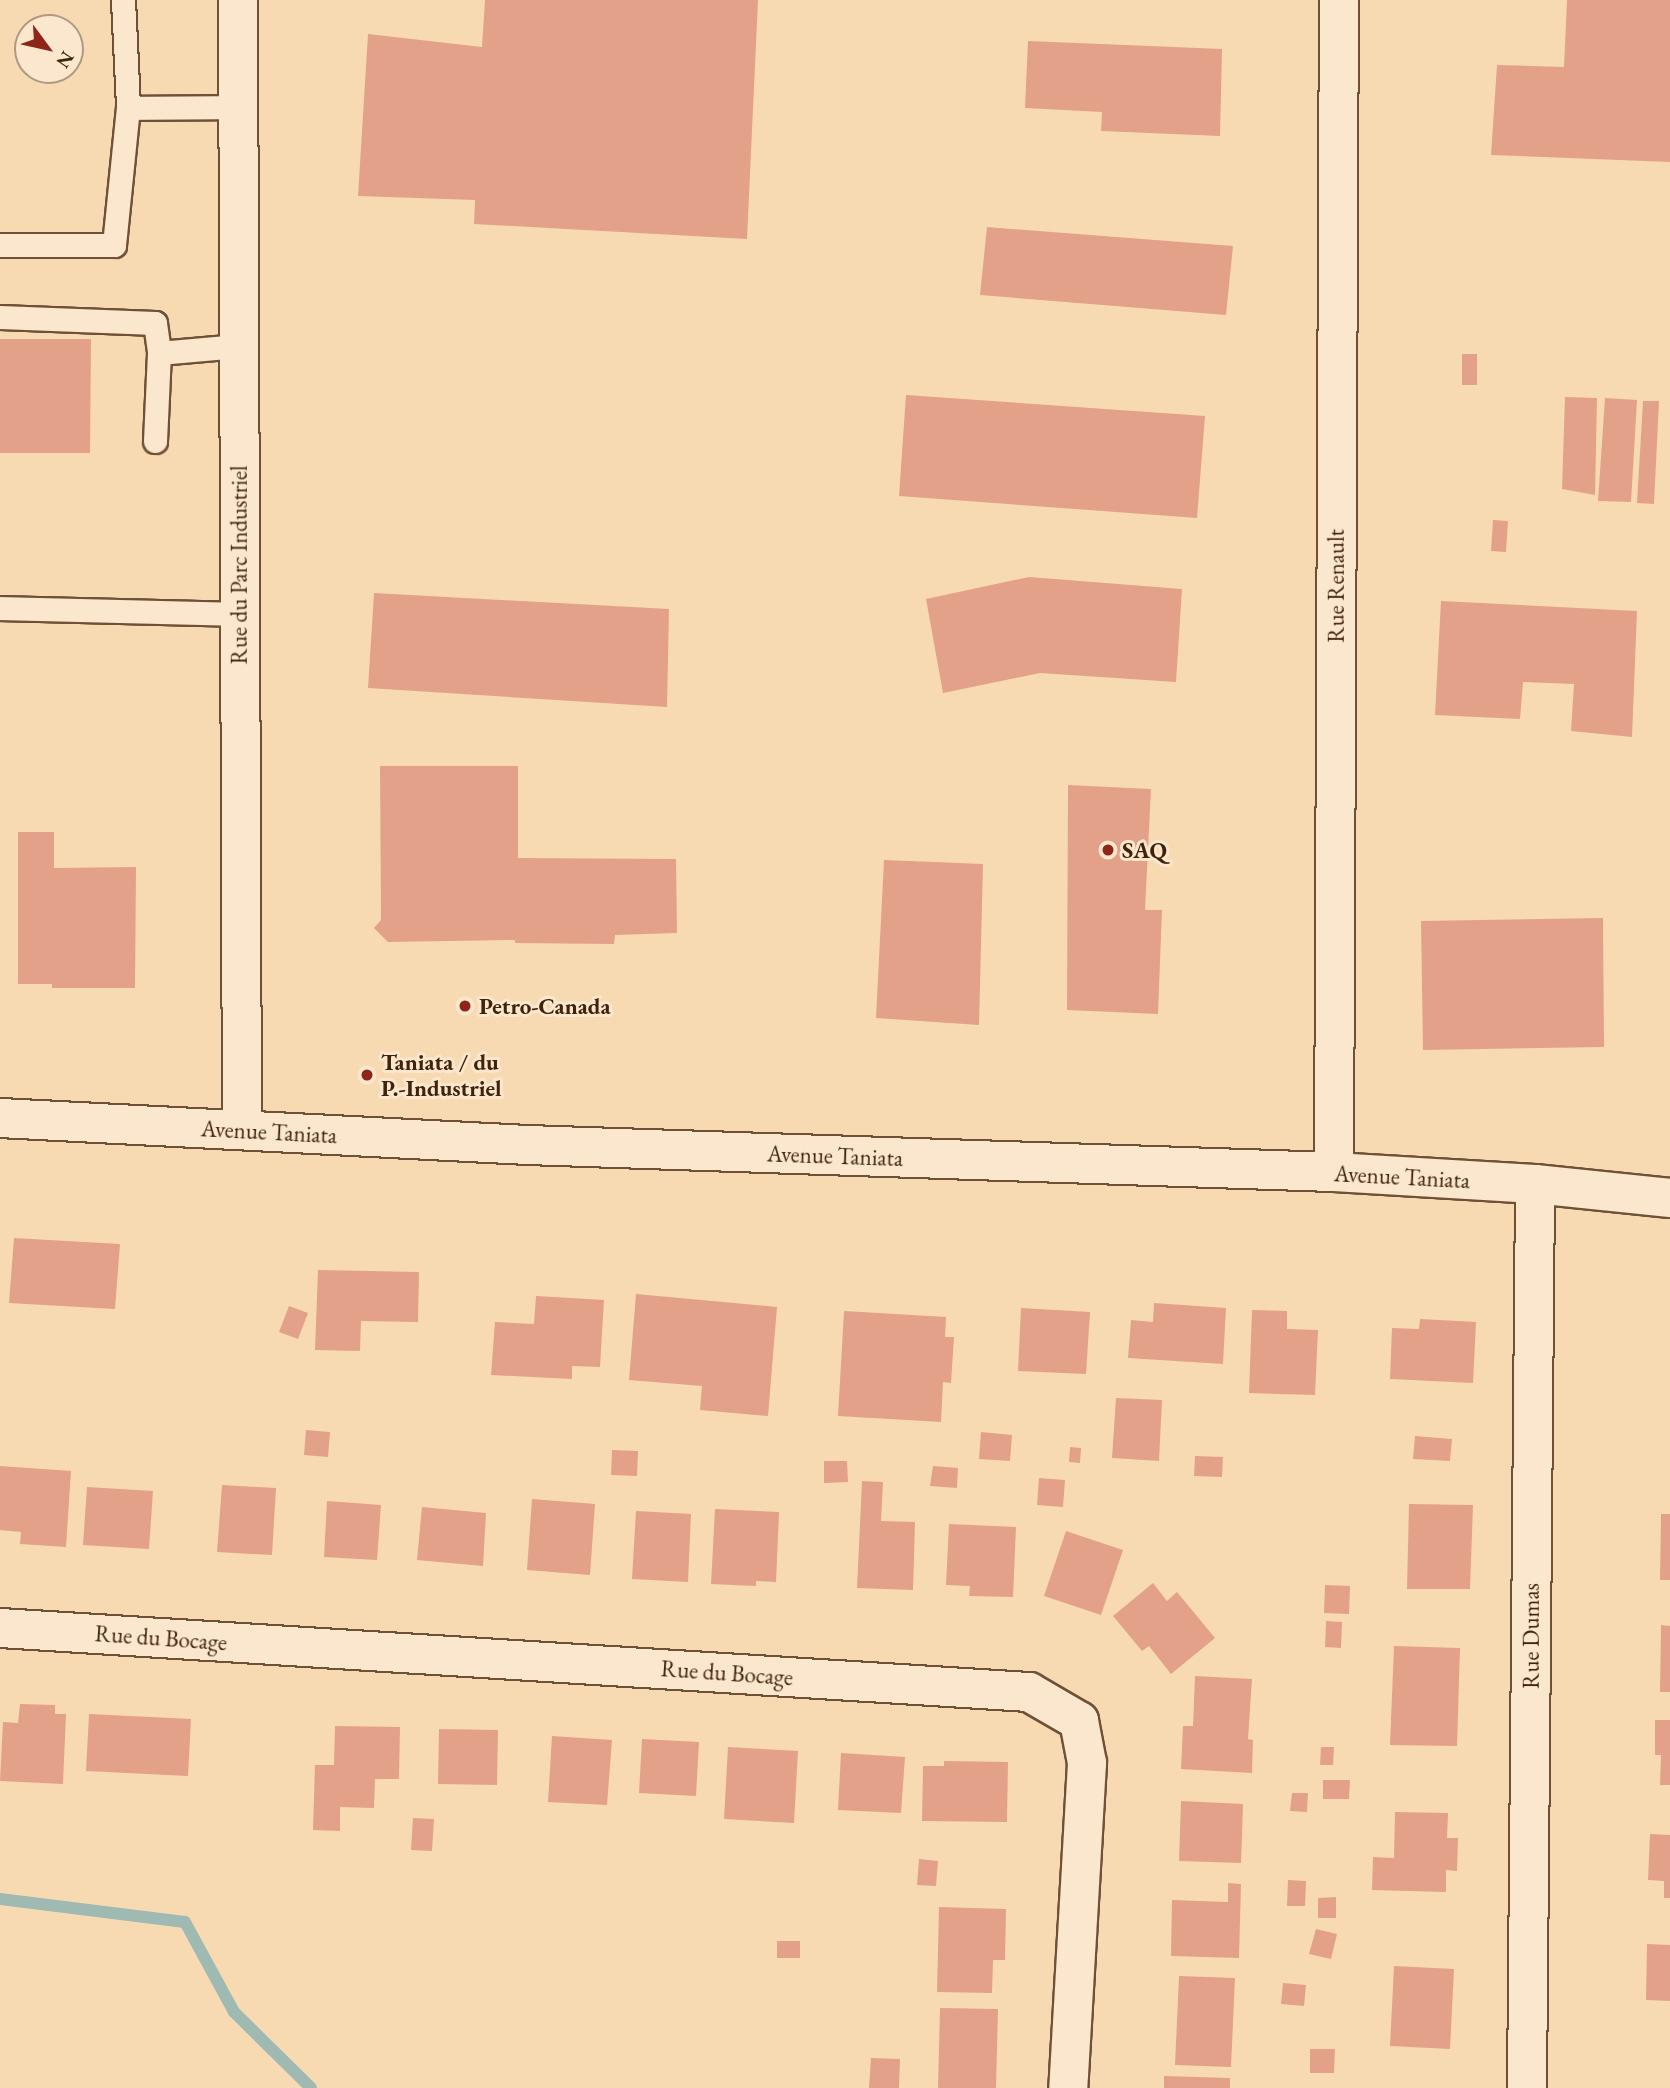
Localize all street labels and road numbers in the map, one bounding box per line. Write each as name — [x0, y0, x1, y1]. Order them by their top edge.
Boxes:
street label: Rue du Parc Industriel — [225, 466, 253, 664]
street label: Rue Renault — [1322, 529, 1350, 643]
street label: Avenue Taniata — [200, 1115, 338, 1149]
street label: Avenue Taniata — [766, 1140, 904, 1172]
street label: Avenue Taniata — [1333, 1160, 1471, 1194]
street label: Rue Dumas — [1517, 1583, 1545, 1689]
street label: Rue du Bocage — [94, 1620, 228, 1656]
street label: Rue du Bocage — [660, 1655, 794, 1691]

